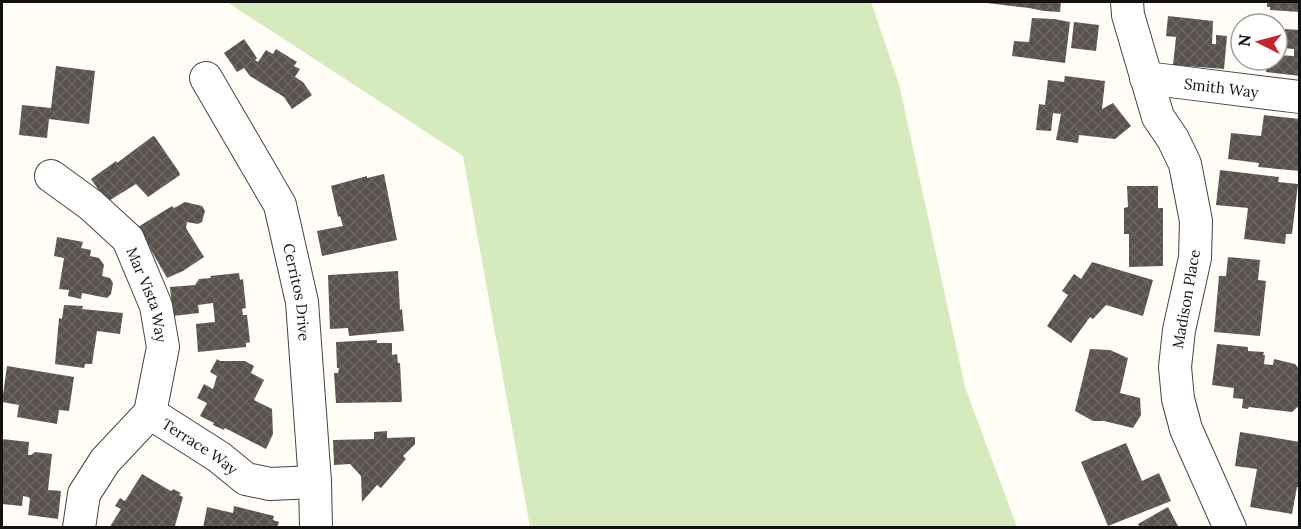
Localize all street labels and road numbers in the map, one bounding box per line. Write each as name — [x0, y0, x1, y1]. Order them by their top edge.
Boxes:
street label: Smith Way — [1183, 73, 1260, 101]
street label: Cerritos Drive — [279, 241, 314, 342]
street label: Mar Vista Way — [123, 244, 172, 344]
street label: Madison Place — [1168, 248, 1204, 350]
street label: Terrace Way — [159, 414, 242, 478]

